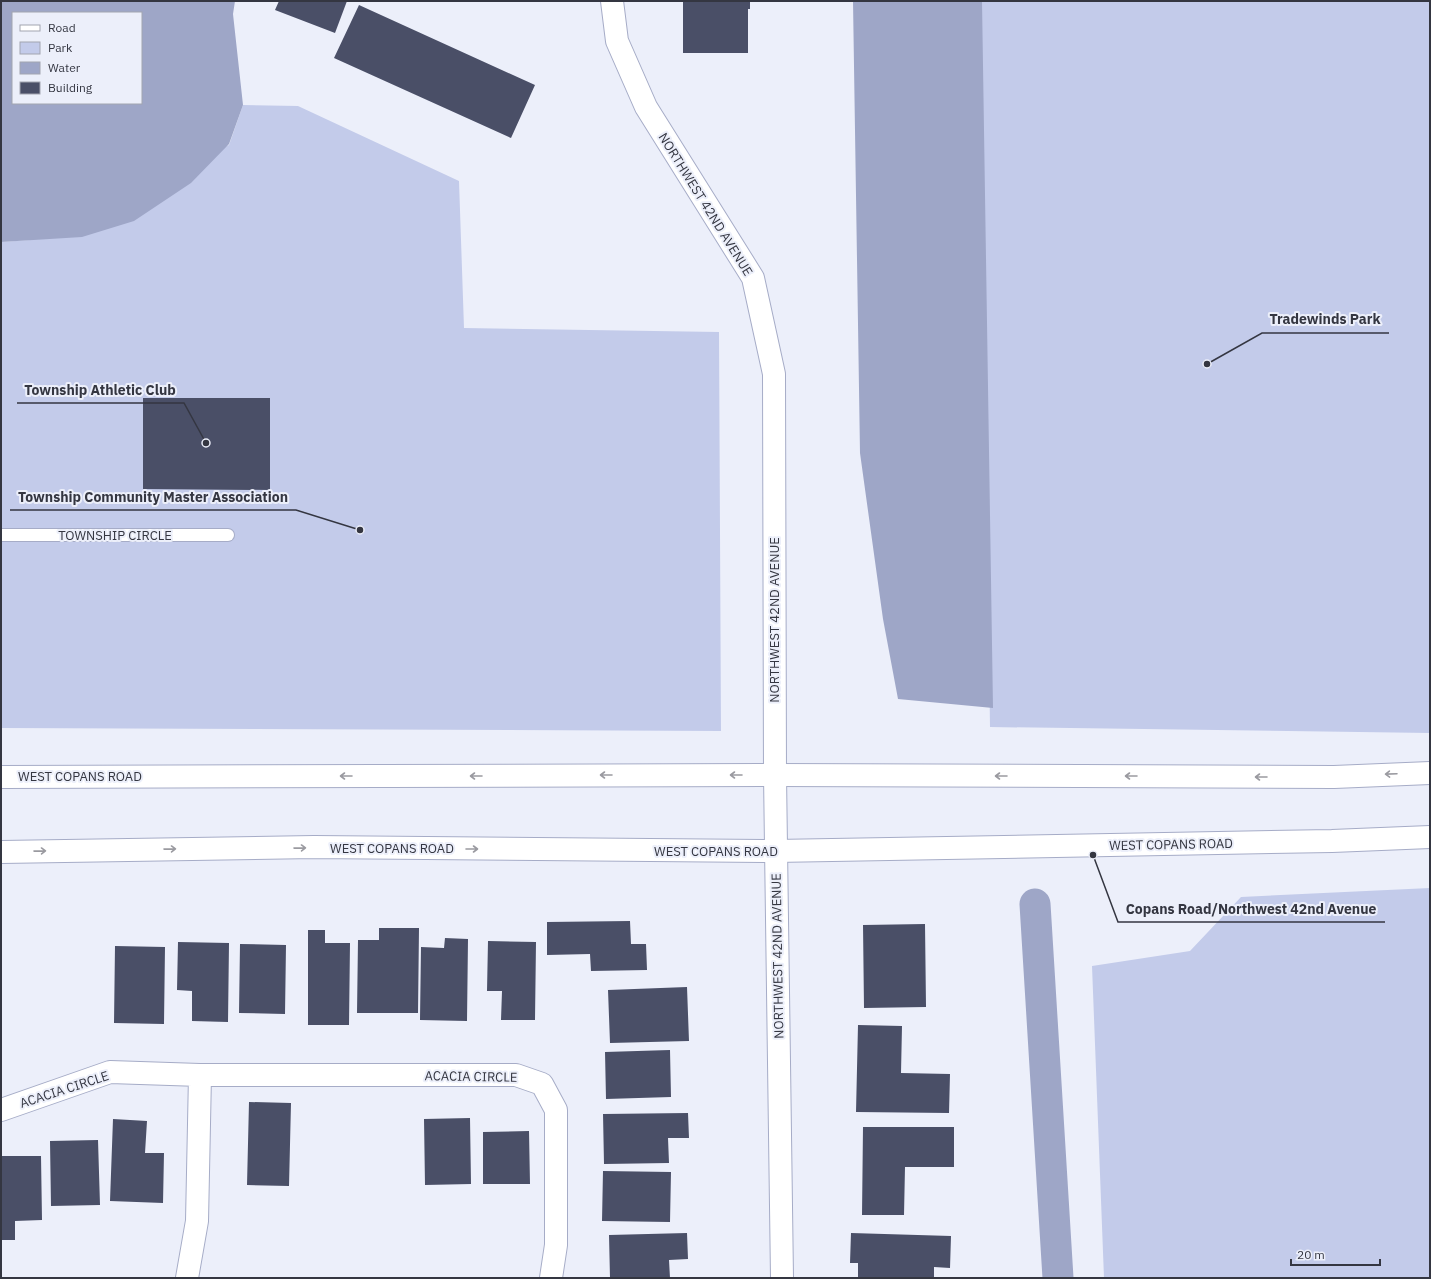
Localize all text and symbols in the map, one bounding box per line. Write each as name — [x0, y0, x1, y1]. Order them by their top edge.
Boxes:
legend — [12, 12, 142, 104]
text: Road — [48, 20, 76, 35]
text: Park — [48, 40, 73, 55]
text: Water — [48, 60, 81, 75]
text: Building — [48, 80, 93, 95]
street label: NORTHWEST 42ND AVENUE — [655, 130, 757, 279]
callout: Tradewinds Park — [1262, 307, 1389, 333]
text: Tradewinds Park — [1270, 310, 1381, 328]
callout: Township Athletic Club — [17, 377, 184, 403]
text: Township Athletic Club — [24, 381, 176, 399]
callout: Township Community Master Association — [10, 484, 296, 510]
text: Township Community Master Association — [18, 488, 288, 506]
street label: TOWNSHIP CIRCLE — [58, 527, 172, 544]
street label: NORTHWEST 42ND AVENUE — [766, 537, 783, 703]
street label: WEST COPANS ROAD — [18, 768, 142, 785]
one-way arrow — [600, 771, 613, 779]
one-way arrow — [730, 771, 743, 779]
one-way arrow — [1385, 771, 1398, 778]
one-way arrow — [340, 772, 353, 780]
one-way arrow — [470, 772, 483, 780]
one-way arrow — [995, 772, 1008, 780]
one-way arrow — [1125, 772, 1138, 780]
one-way arrow — [1255, 773, 1268, 781]
street label: WEST COPANS ROAD — [1109, 835, 1233, 854]
street label: WEST COPANS ROAD — [330, 840, 454, 857]
street label: WEST COPANS ROAD — [654, 843, 778, 860]
one-way arrow — [293, 844, 306, 851]
one-way arrow — [465, 845, 478, 853]
one-way arrow — [163, 846, 176, 853]
one-way arrow — [33, 847, 46, 855]
street label: NORTHWEST 42ND AVENUE — [768, 873, 787, 1039]
callout: Copans Road/Northwest 42nd Avenue — [1118, 896, 1385, 922]
text: Copans Road/Northwest 42nd Avenue — [1126, 900, 1376, 918]
street label: ACACIA CIRCLE — [17, 1067, 111, 1112]
street label: ACACIA CIRCLE — [425, 1067, 517, 1086]
scale bar — [1291, 1241, 1380, 1267]
text: 20 m — [1297, 1247, 1325, 1262]

